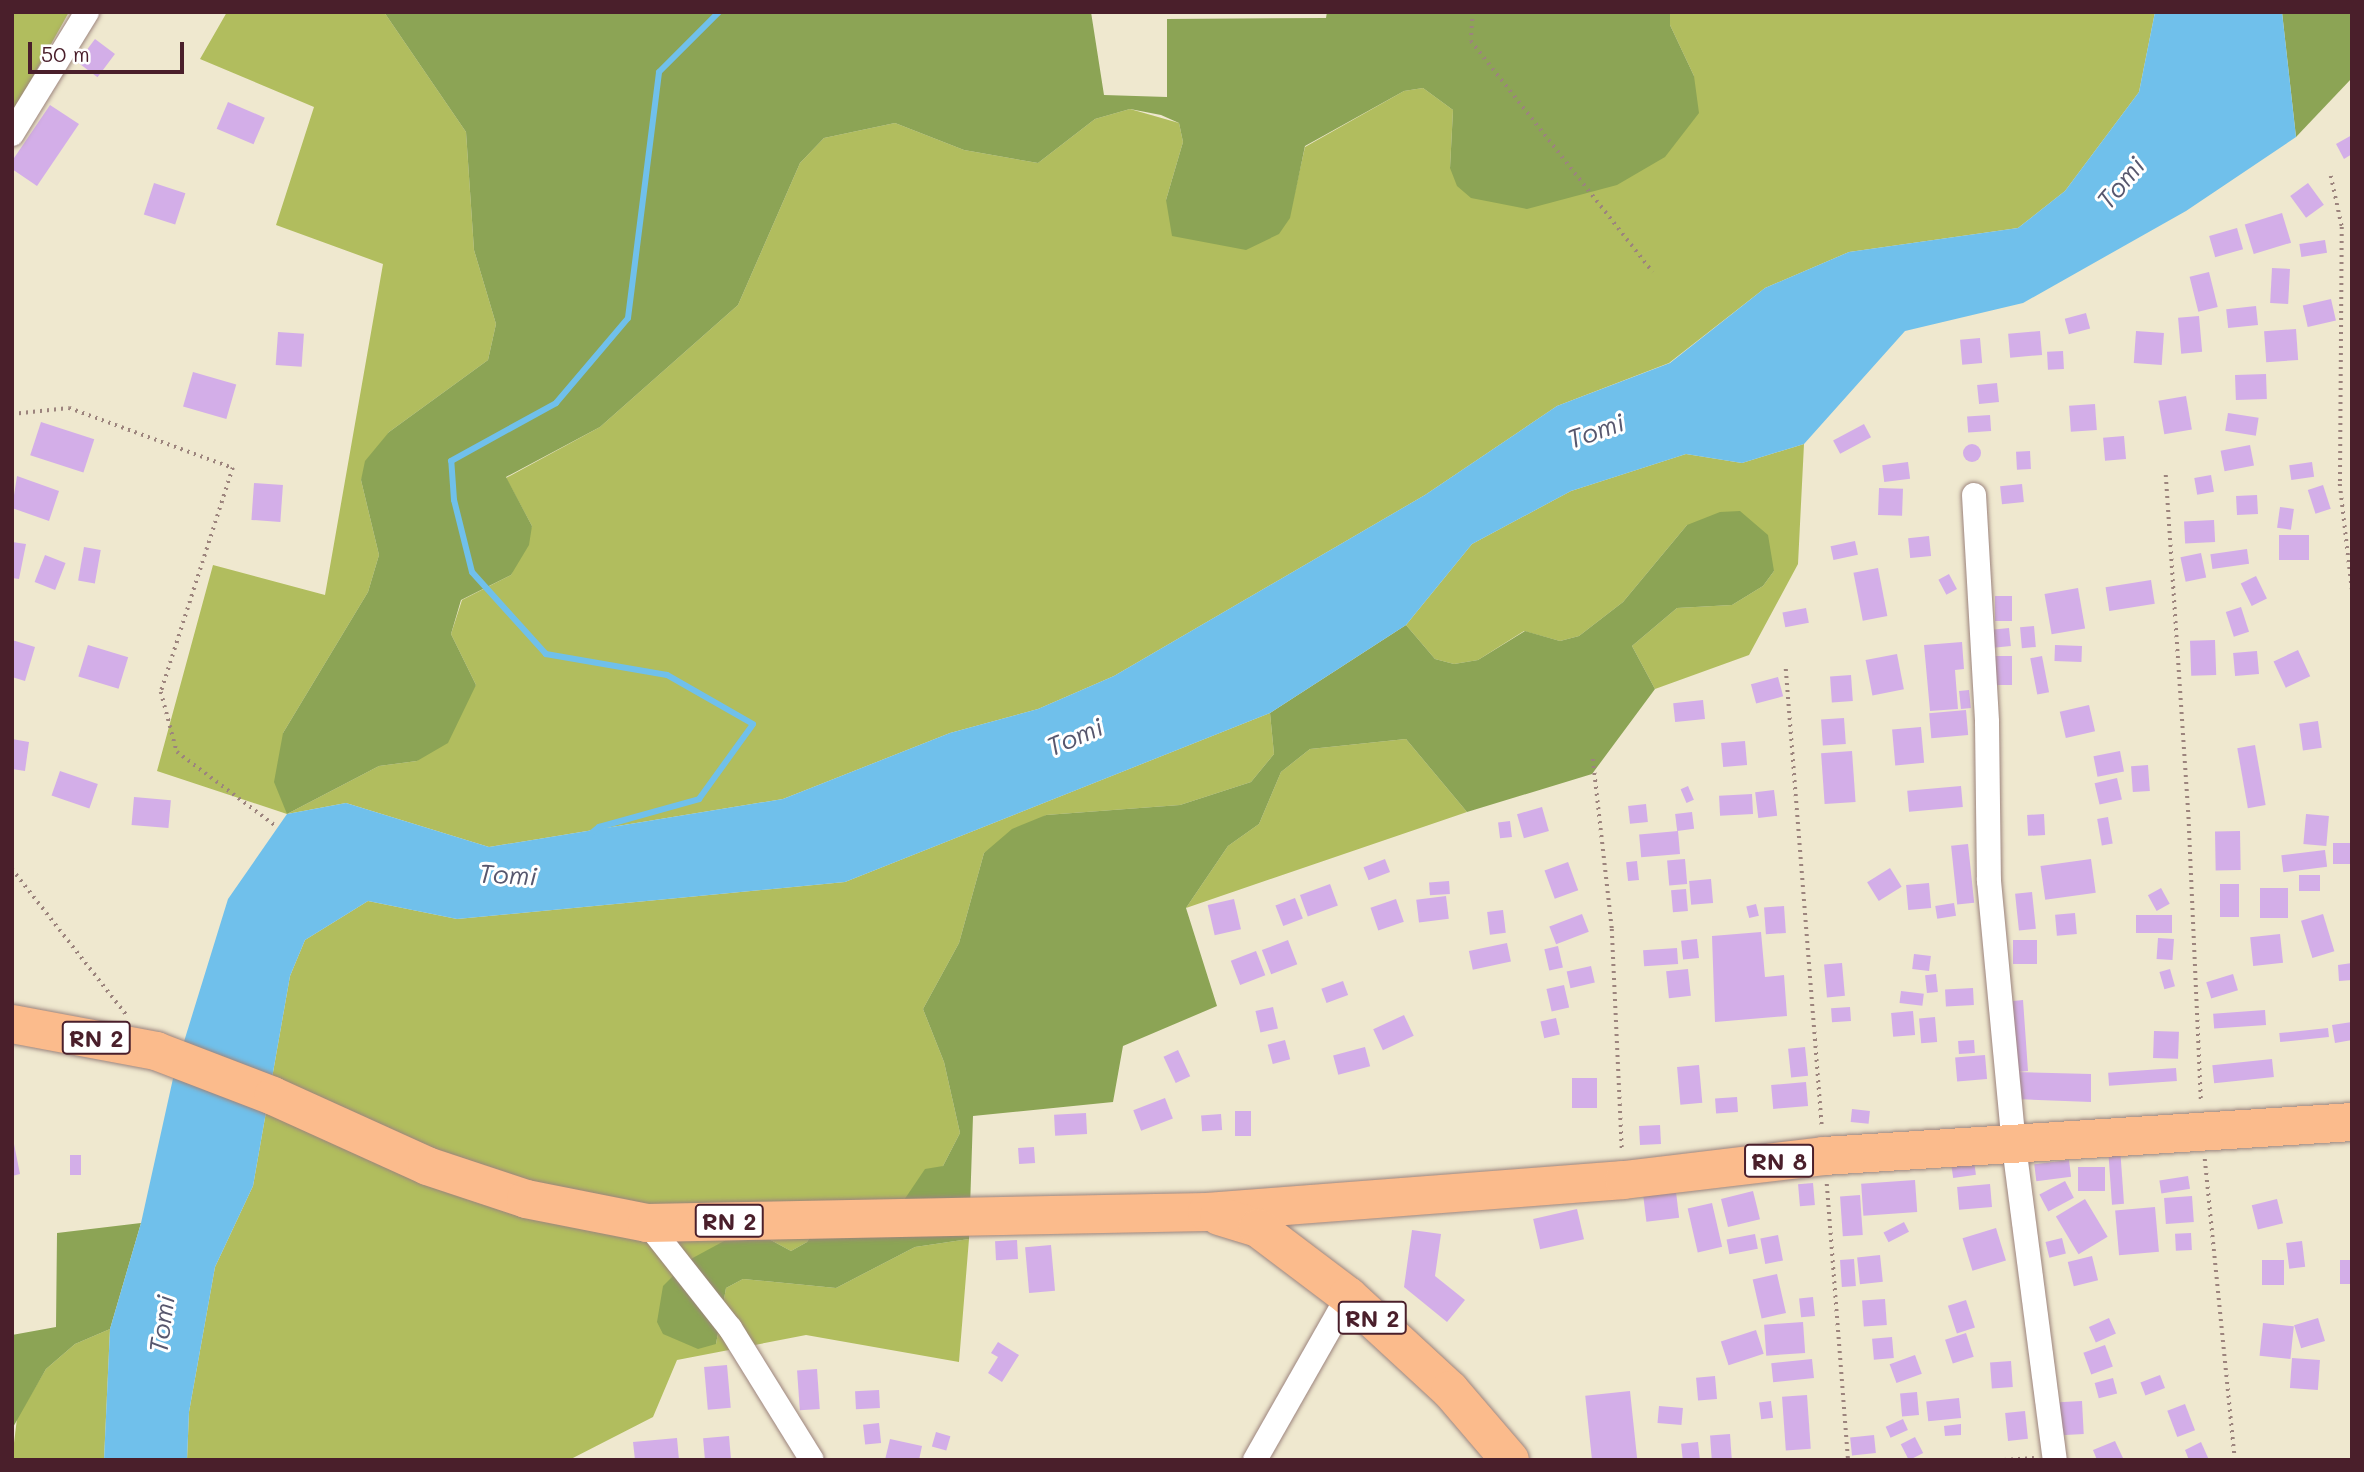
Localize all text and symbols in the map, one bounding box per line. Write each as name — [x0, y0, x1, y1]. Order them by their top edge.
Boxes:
scale bar — [32, 28, 187, 72]
text: 50 m — [41, 40, 90, 67]
water label: Tomi — [2090, 151, 2152, 215]
water label: Tomi — [1563, 407, 1629, 455]
water label: Tomi — [1042, 711, 1108, 763]
water label: Tomi — [478, 858, 538, 892]
road number: RN 2 — [61, 1018, 131, 1058]
road number: RN 8 — [1744, 1142, 1814, 1180]
road number: RN 2 — [694, 1202, 764, 1240]
water label: Tomi — [142, 1293, 182, 1355]
road number: RN 2 — [1337, 1298, 1407, 1338]

